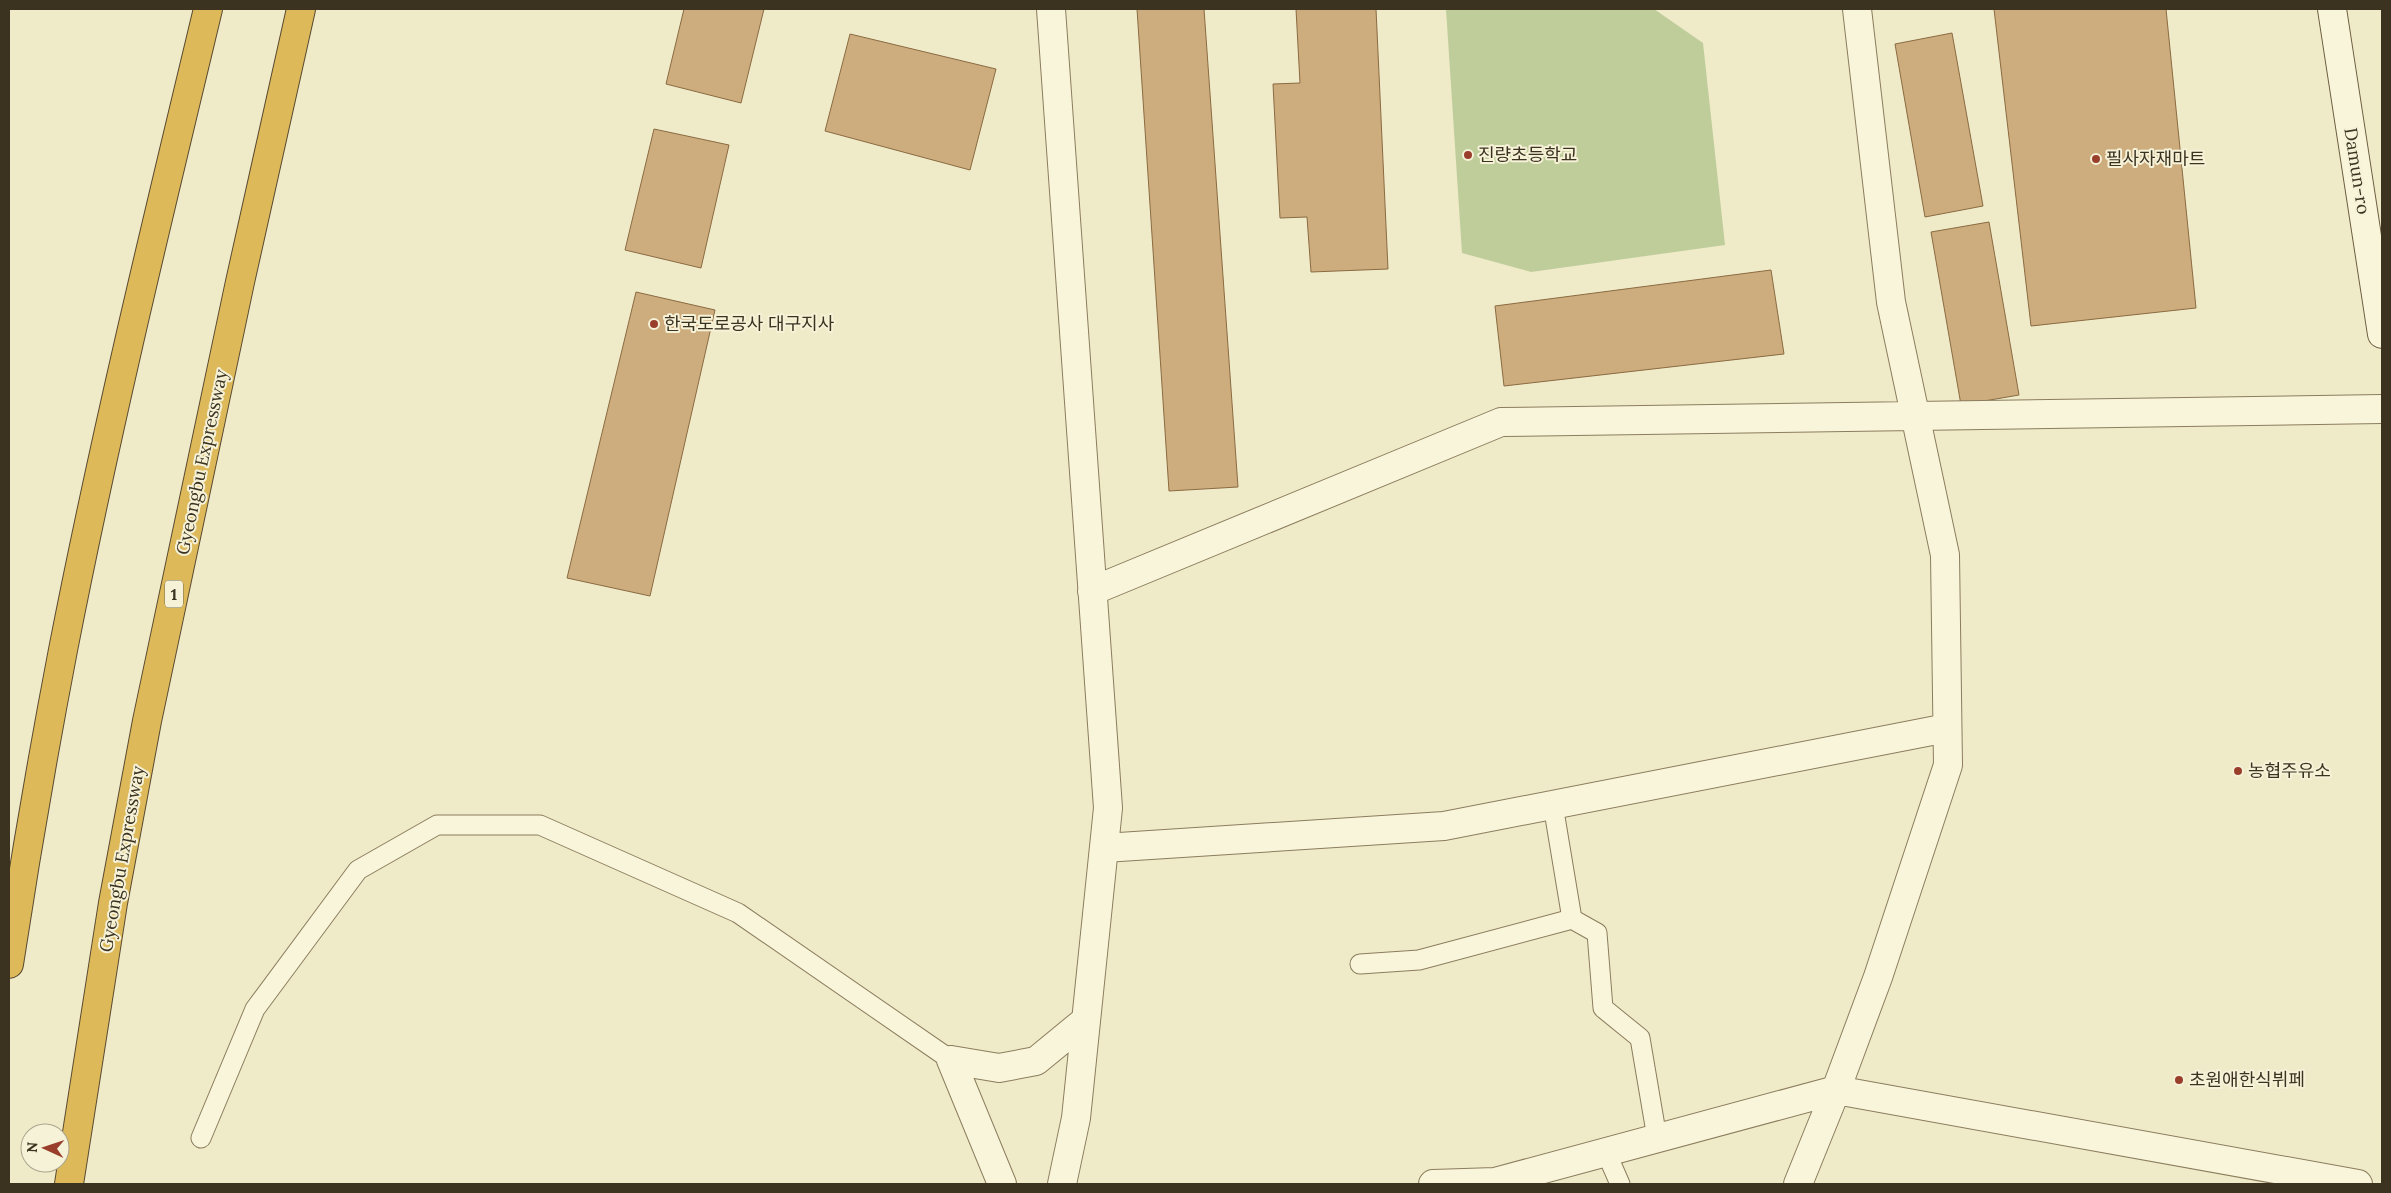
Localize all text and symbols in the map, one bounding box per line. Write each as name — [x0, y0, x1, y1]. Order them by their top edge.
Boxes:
street label: Damun-ro — [2339, 126, 2376, 216]
place label: 진량초등학교 — [1478, 143, 1577, 166]
place label: 필사자재마트 — [2106, 147, 2205, 170]
marker: 진량초등학교 — [1462, 149, 1474, 161]
marker: 필사자재마트 — [2090, 153, 2102, 165]
place label: 한국도로공사 대구지사 — [664, 312, 835, 335]
marker: 한국도로공사 대구지사 — [648, 318, 660, 330]
street label: Gyeongbu Expressway — [171, 367, 232, 557]
road number: 1 — [165, 580, 183, 608]
place label: 농협주유소 — [2248, 759, 2331, 782]
street label: Gyeongbu Expressway — [94, 763, 149, 954]
marker: 농협주유소 — [2232, 765, 2244, 777]
place label: 초원애한식뷔페 — [2189, 1068, 2305, 1091]
marker: 초원애한식뷔페 — [2173, 1074, 2185, 1086]
north arrow — [20, 1123, 70, 1173]
text: N — [23, 1141, 41, 1153]

